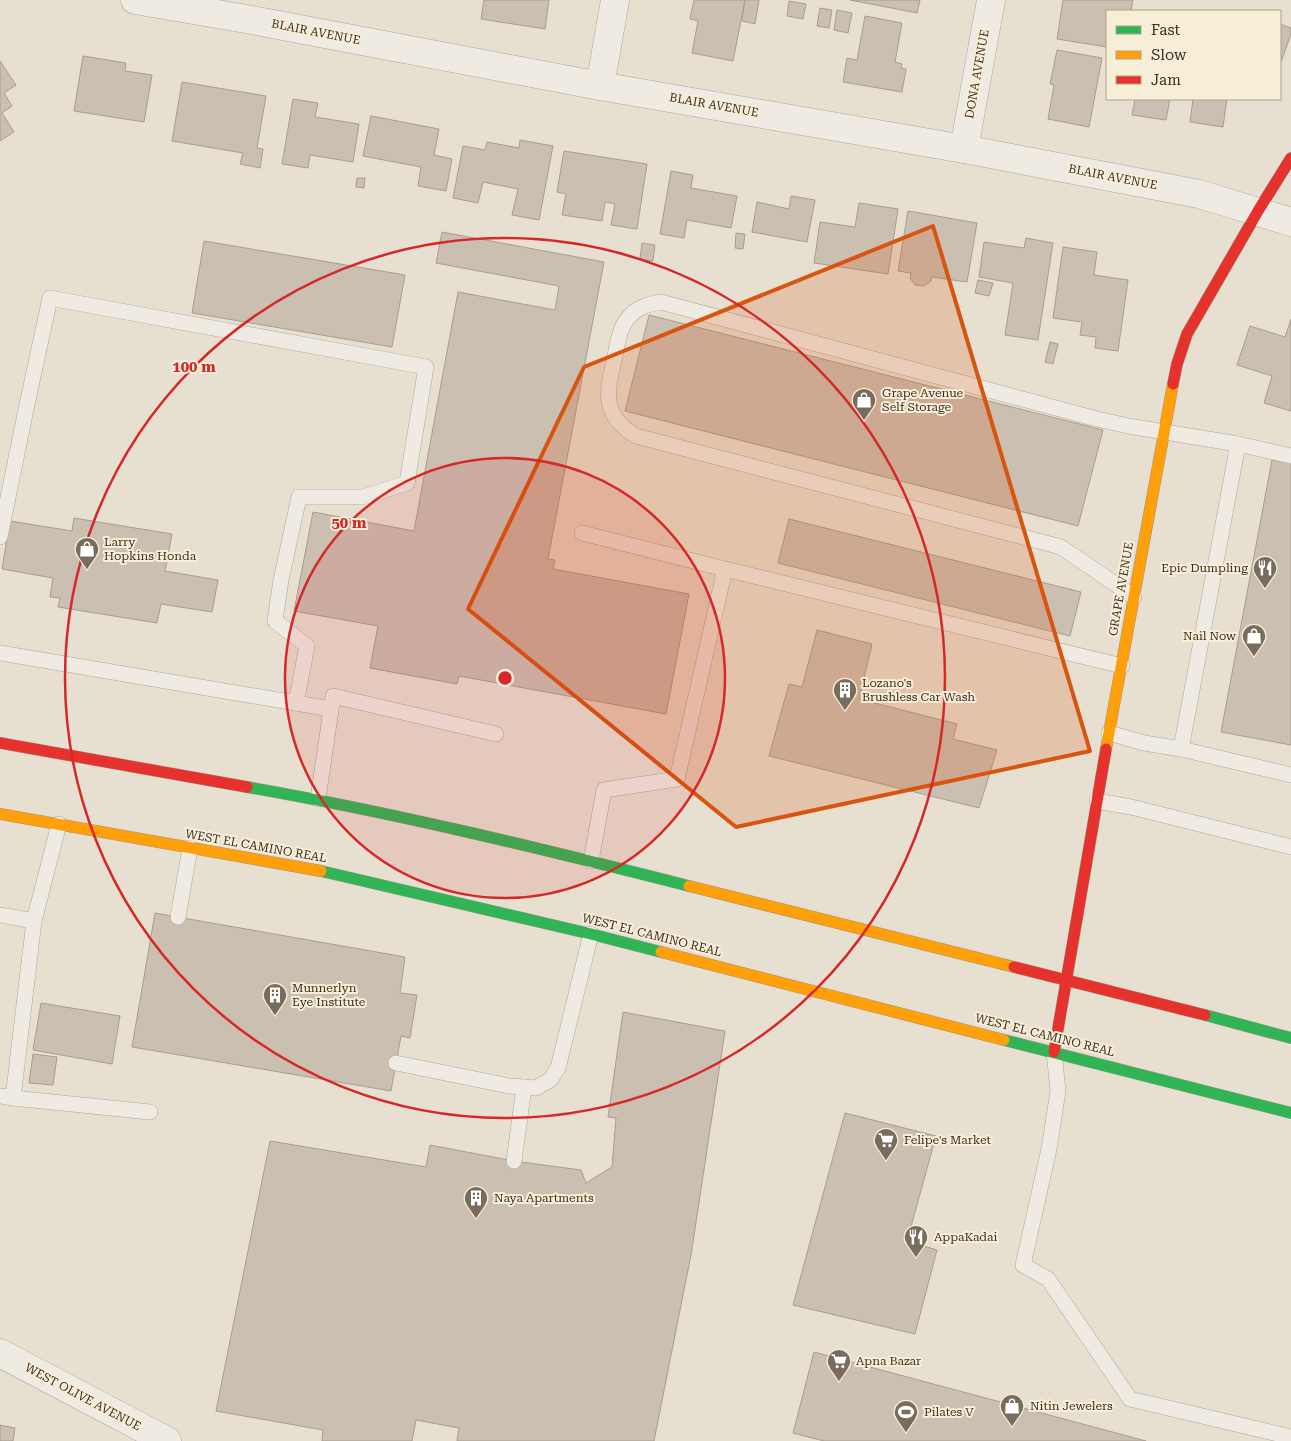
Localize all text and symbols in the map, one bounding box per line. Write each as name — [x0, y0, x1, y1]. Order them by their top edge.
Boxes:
legend — [1106, 10, 1281, 100]
street label: BLAIR AVENUE — [270, 16, 362, 48]
text: Fast — [1151, 21, 1181, 39]
street label: DONA AVENUE — [962, 28, 992, 120]
text: Slow — [1151, 46, 1187, 64]
text: Jam — [1151, 71, 1181, 89]
street label: BLAIR AVENUE — [668, 90, 760, 120]
street label: BLAIR AVENUE — [1067, 161, 1159, 193]
text: 100 m — [172, 358, 216, 376]
place label: Grape Avenue Self Storage — [882, 386, 964, 414]
shop icon: Grape Avenue Self Storage — [851, 387, 877, 421]
text: 50 m — [331, 514, 367, 532]
place label: Larry Hopkins Honda — [104, 535, 197, 563]
shop icon: Larry Hopkins Honda — [74, 536, 100, 570]
street label: GRAPE AVENUE — [1106, 541, 1136, 637]
restaurant icon: Epic Dumpling — [1252, 555, 1278, 589]
place label: Epic Dumpling — [1161, 561, 1248, 575]
shop icon: Nail Now — [1241, 623, 1267, 657]
place label: Nail Now — [1183, 629, 1236, 643]
centre of rings — [496, 669, 514, 687]
place label: Lozano's Brushless Car Wash — [862, 676, 975, 704]
building icon: Lozano's Brushless Car Wash — [832, 677, 858, 711]
street label: WEST EL CAMINO REAL — [184, 827, 328, 865]
street label: WEST EL CAMINO REAL — [581, 911, 723, 959]
place label: Munnerlyn Eye Institute — [292, 981, 366, 1009]
building icon: Munnerlyn Eye Institute — [262, 982, 288, 1016]
street label: WEST EL CAMINO REAL — [974, 1011, 1116, 1059]
supermarket icon: Felipe's Market — [873, 1127, 899, 1161]
place label: Felipe's Market — [904, 1133, 992, 1147]
building icon: Naya Apartments — [463, 1185, 489, 1219]
place label: Naya Apartments — [494, 1191, 594, 1205]
restaurant icon: AppaKadai — [903, 1224, 929, 1258]
place label: AppaKadai — [934, 1230, 998, 1244]
supermarket icon: Apna Bazar — [826, 1348, 852, 1382]
place label: Apna Bazar — [856, 1354, 921, 1368]
street label: WEST OLIVE AVENUE — [23, 1360, 143, 1434]
shop icon: Nitin Jewelers — [999, 1393, 1025, 1427]
sports icon: Pilates V — [893, 1399, 919, 1433]
place label: Nitin Jewelers — [1030, 1399, 1113, 1413]
place label: Pilates V — [924, 1405, 974, 1419]

